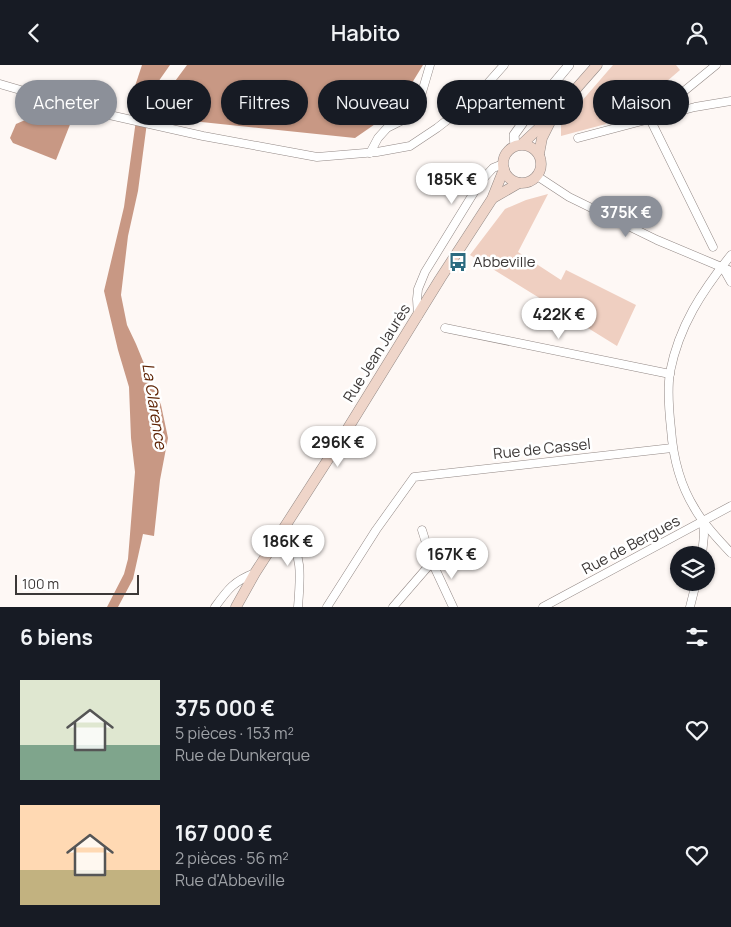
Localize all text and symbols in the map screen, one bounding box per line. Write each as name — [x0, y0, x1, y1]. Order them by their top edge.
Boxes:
text: Habito — [331, 18, 400, 48]
icon: back — [20, 19, 48, 47]
icon: person — [683, 19, 711, 47]
chip: Acheter — [15, 80, 117, 125]
chip: Louer — [127, 80, 211, 125]
chip: Filtres — [221, 80, 308, 125]
chip: Nouveau — [318, 80, 427, 125]
chip: Appartement — [437, 80, 583, 125]
chip: Maison — [593, 80, 689, 125]
pin: 185K € — [411, 163, 493, 205]
text: 185K € — [427, 168, 477, 190]
pin: 375K € — [585, 195, 667, 238]
text: 375K € — [600, 201, 652, 223]
bus stop icon: Abbeville — [447, 251, 469, 273]
place label: Abbeville — [473, 251, 536, 272]
pin: 422K € — [518, 297, 600, 340]
street label: Rue Jean Jaurès — [338, 299, 415, 406]
text: 422K € — [533, 303, 585, 325]
water label: La Clarence — [137, 362, 173, 452]
pin: 296K € — [297, 425, 379, 468]
text: 296K € — [311, 431, 365, 453]
street label: Rue de Cassel — [492, 433, 592, 464]
street label: Rue de Bergues — [578, 510, 684, 579]
pin: 186K € — [247, 525, 329, 567]
text: 186K € — [263, 530, 313, 552]
pin: 167K € — [411, 537, 493, 580]
text: 167K € — [427, 543, 477, 565]
map controls — [670, 546, 715, 591]
button: layers — [670, 546, 715, 591]
scale bar — [15, 572, 139, 595]
text: 100 m — [22, 574, 59, 593]
text: 6 biens — [20, 623, 93, 651]
icon: filters — [683, 623, 711, 651]
text: 375 000 € — [175, 694, 275, 722]
icon: home — [60, 700, 120, 760]
icon: heart — [683, 716, 711, 744]
text: 5 pièces · 153 m² — [175, 722, 294, 744]
text: Rue de Dunkerque — [175, 744, 310, 766]
text: 167 000 € — [175, 819, 273, 847]
icon: home — [60, 825, 120, 885]
icon: heart — [683, 841, 711, 869]
text: 2 pièces · 56 m² — [175, 847, 289, 869]
text: Rue d'Abbeville — [175, 869, 285, 891]

